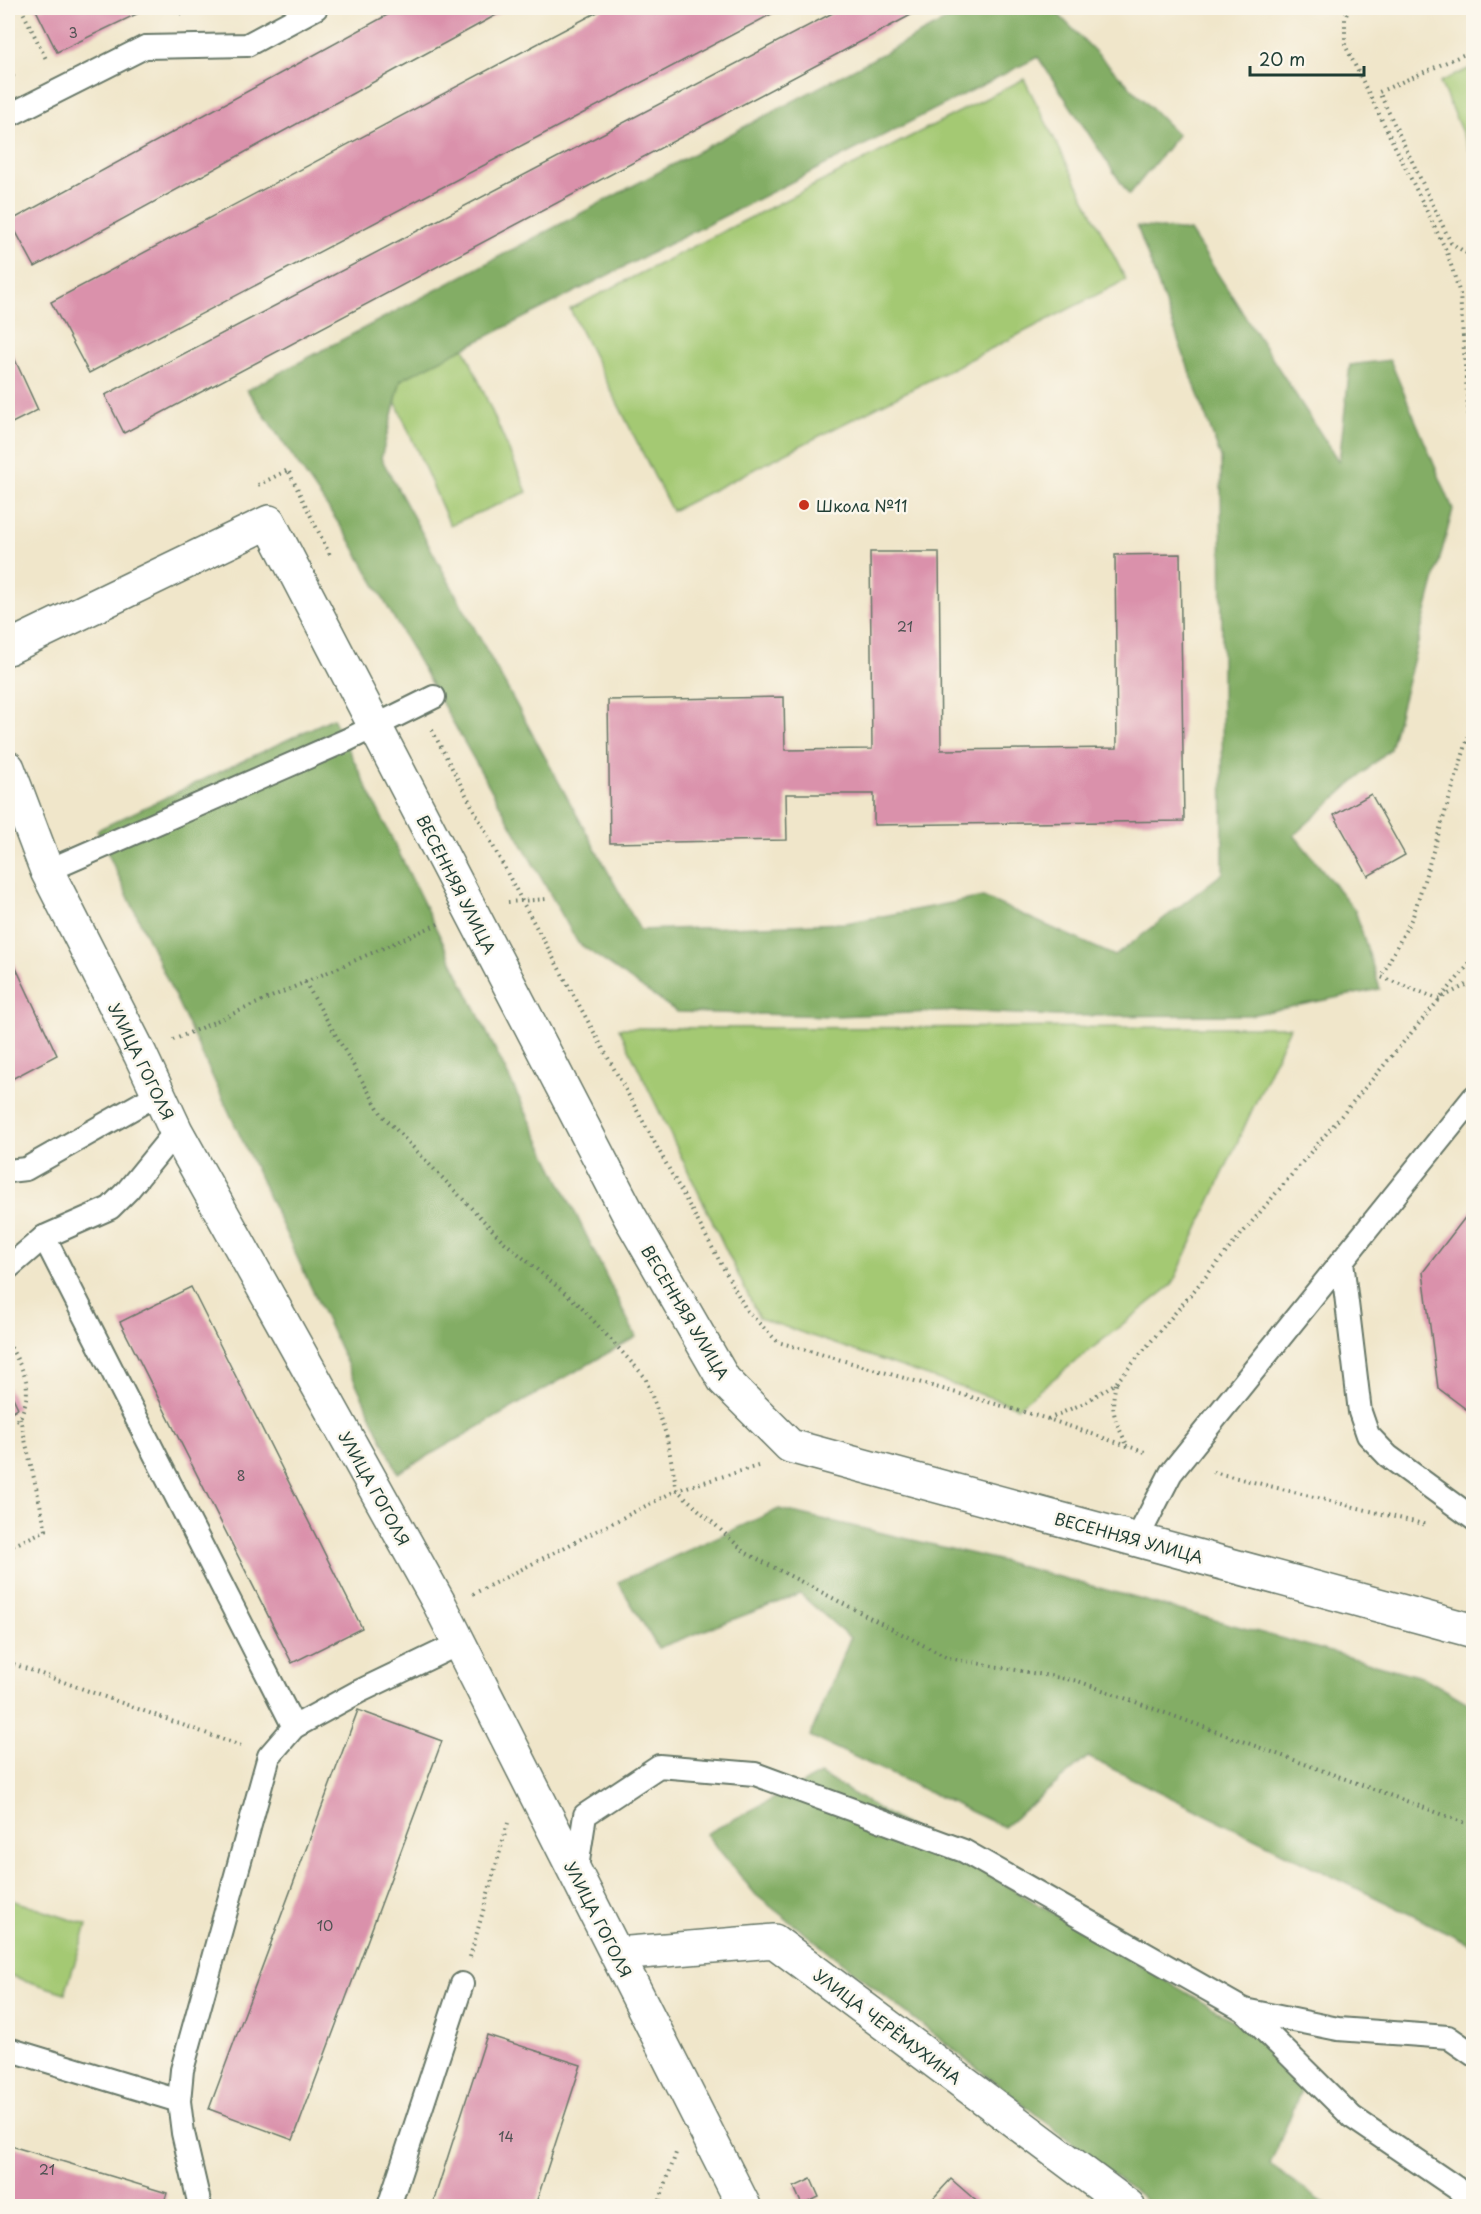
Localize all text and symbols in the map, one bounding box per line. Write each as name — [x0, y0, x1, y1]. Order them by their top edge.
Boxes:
house number: 3 — [68, 22, 78, 43]
scale bar — [1250, 39, 1364, 77]
text: 20 m — [1259, 45, 1305, 72]
place label: Школа №11 — [816, 493, 908, 517]
marker: Школа №11 — [797, 498, 811, 512]
house number: 21 — [897, 616, 913, 637]
street label: ВЕСЕННЯЯ УЛИЦА — [412, 810, 502, 958]
street label: УЛИЦА ГОГОЛЯ — [103, 998, 181, 1124]
street label: ВЕСЕННЯЯ УЛИЦА — [636, 1240, 736, 1384]
street label: УЛИЦА ГОГОЛЯ — [334, 1426, 416, 1550]
house number: 8 — [237, 1465, 245, 1486]
street label: ВЕСЕННЯЯ УЛИЦА — [1052, 1506, 1206, 1568]
street label: УЛИЦА ГОГОЛЯ — [559, 1857, 639, 1981]
house number: 10 — [317, 1915, 333, 1936]
street label: УЛИЦА ЧЕРЁМУХИНА — [809, 1963, 967, 2089]
house number: 14 — [498, 2126, 514, 2147]
house number: 21 — [39, 2159, 55, 2180]

